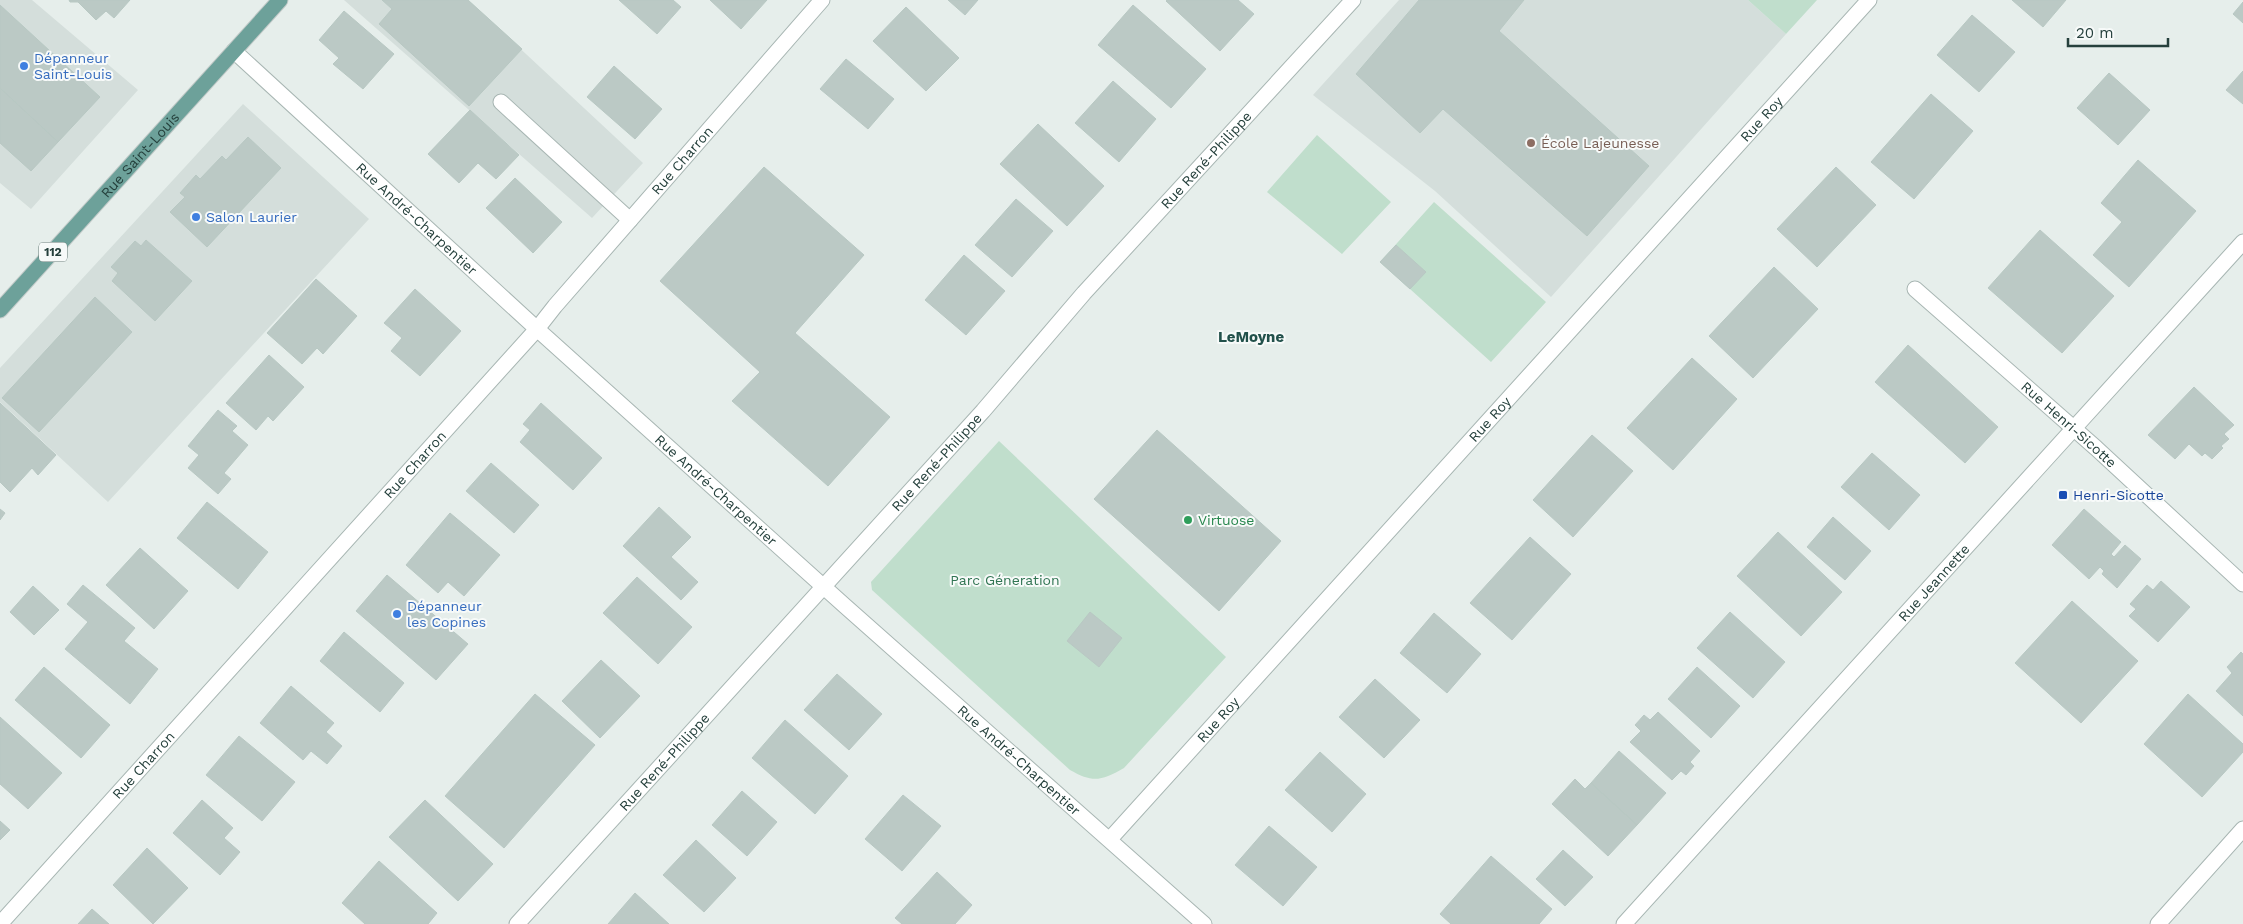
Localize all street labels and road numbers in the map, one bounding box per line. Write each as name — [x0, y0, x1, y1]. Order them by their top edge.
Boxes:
street label: Rue Roy — [1737, 93, 1786, 145]
street label: Rue René-Philippe — [1158, 108, 1255, 212]
street label: Rue Saint-Louis — [98, 109, 183, 201]
street label: Rue Charron — [648, 123, 716, 198]
street label: Rue André-Charpentier — [353, 159, 481, 278]
road number: 112 — [39, 242, 67, 262]
street label: Rue Henri-Sicotte — [2018, 378, 2120, 471]
street label: Rue Roy — [1465, 393, 1515, 445]
street label: Rue René-Philippe — [888, 410, 985, 514]
street label: Rue Charron — [380, 428, 449, 501]
street label: Rue André-Charpentier — [652, 431, 780, 549]
street label: Rue Jeannette — [1895, 541, 1973, 624]
street label: Rue Roy — [1194, 693, 1243, 745]
street label: Rue André-Charpentier — [955, 702, 1084, 819]
street label: Rue René-Philippe — [616, 710, 713, 814]
street label: Rue Charron — [109, 728, 178, 802]

